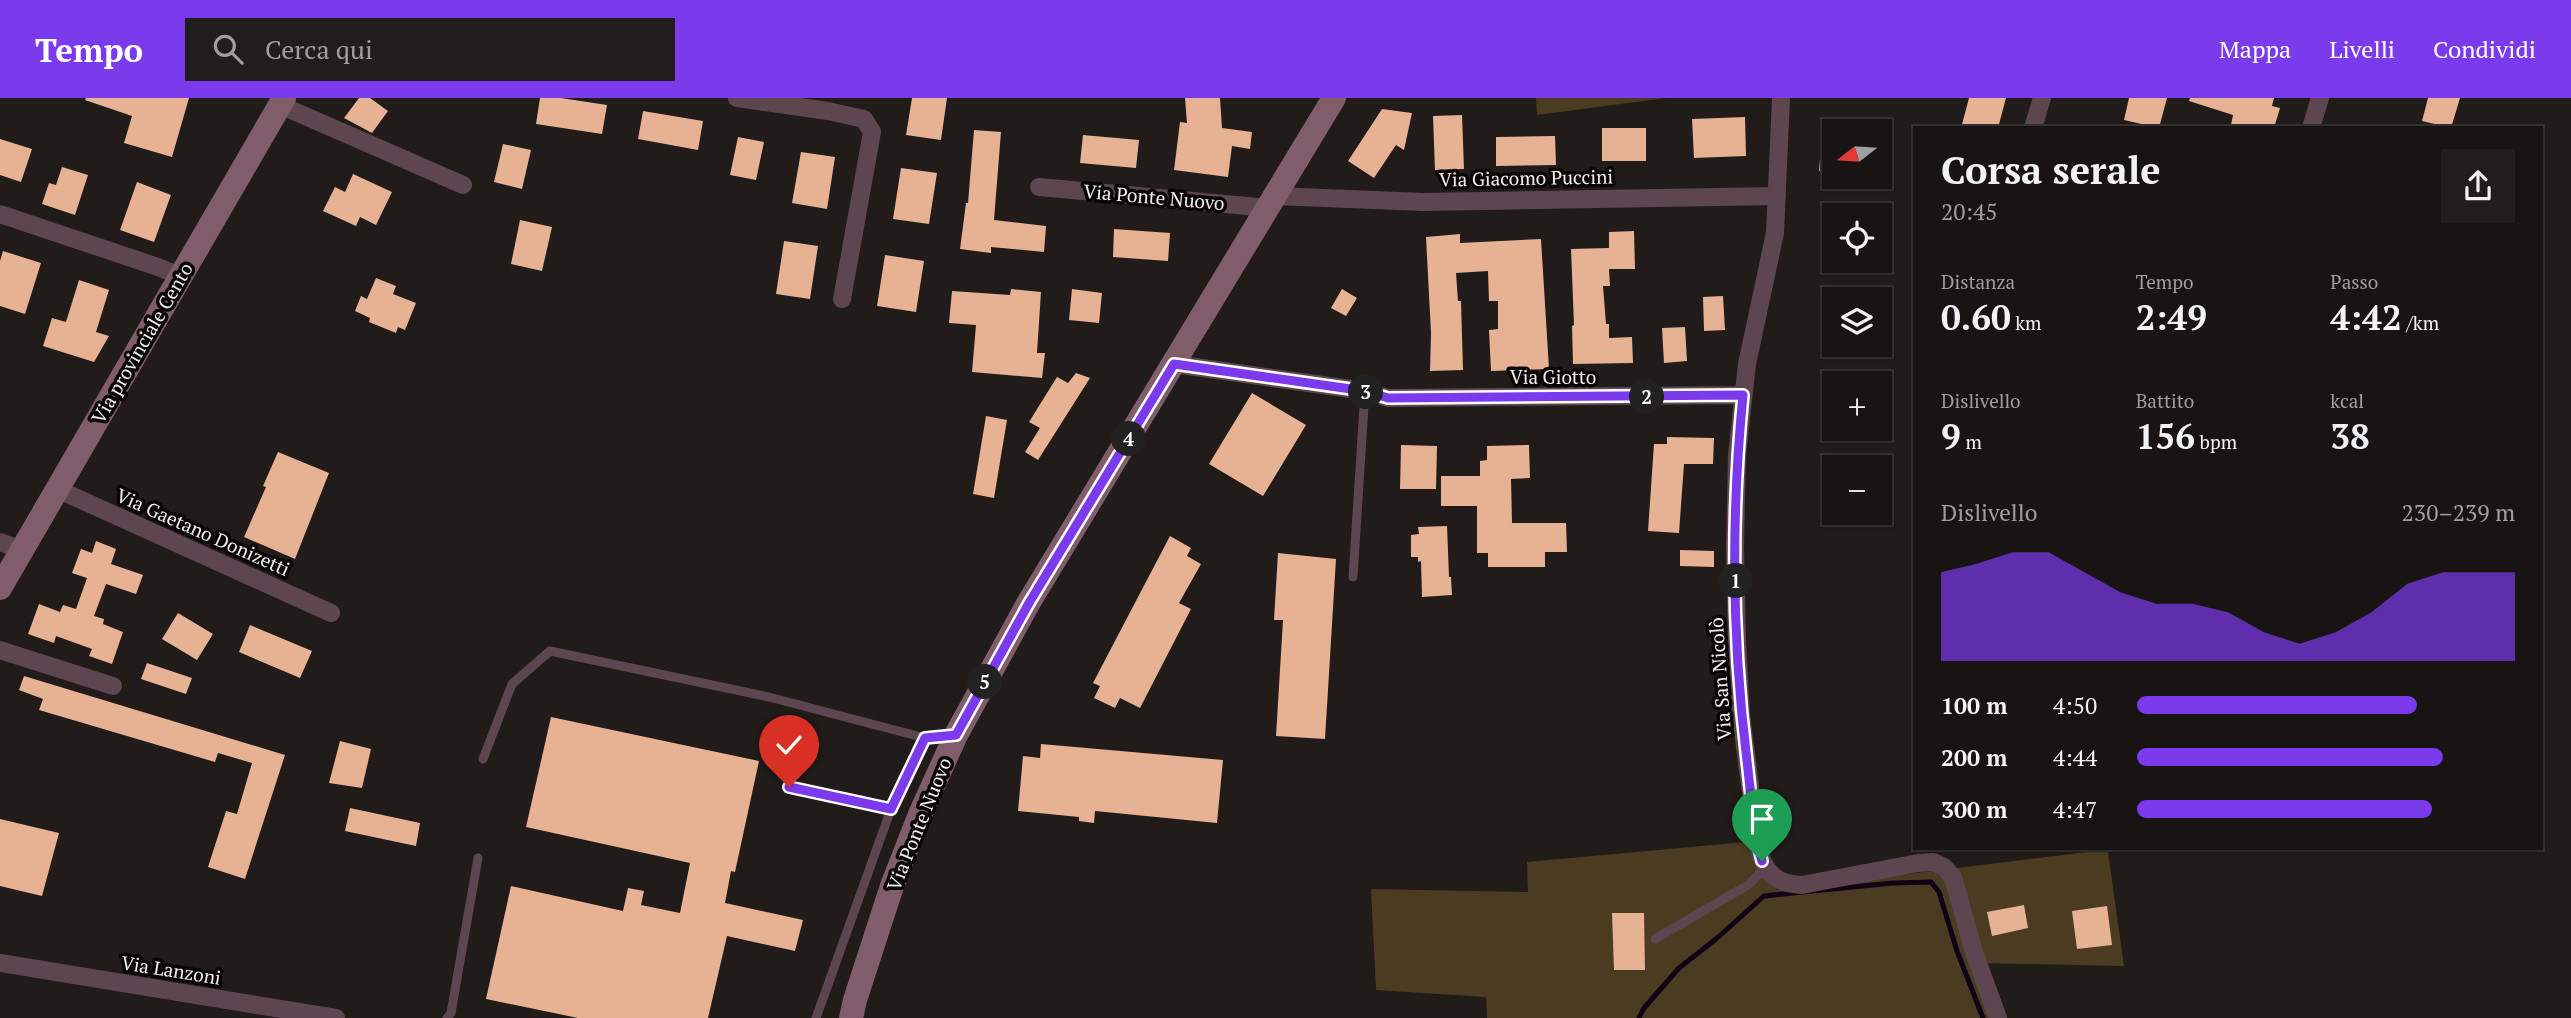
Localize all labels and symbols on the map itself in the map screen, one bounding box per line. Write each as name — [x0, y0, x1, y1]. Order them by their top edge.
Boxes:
north arrow — [1822, 119, 1892, 189]
street label: Via Giacomo Puccini — [1439, 163, 1613, 192]
street label: Via Ponte Nuovo — [1082, 178, 1226, 215]
street label: Via provinciale Cento — [85, 258, 198, 428]
street label: Via Giotto — [1510, 364, 1596, 389]
pin: 3 — [1348, 374, 1384, 410]
pin: 2 — [1630, 380, 1664, 414]
pin: 4 — [1112, 422, 1146, 456]
street label: Via Gaetano Donizetti — [112, 482, 294, 581]
pin: 1 — [1718, 564, 1754, 598]
street label: Via San Nicolò — [1703, 617, 1736, 741]
pin: 5 — [968, 664, 1002, 700]
pin — [759, 715, 819, 787]
street label: Via Ponte Nuovo — [880, 754, 957, 894]
pin — [1732, 789, 1792, 861]
street label: Via Lanzoni — [119, 949, 223, 990]

